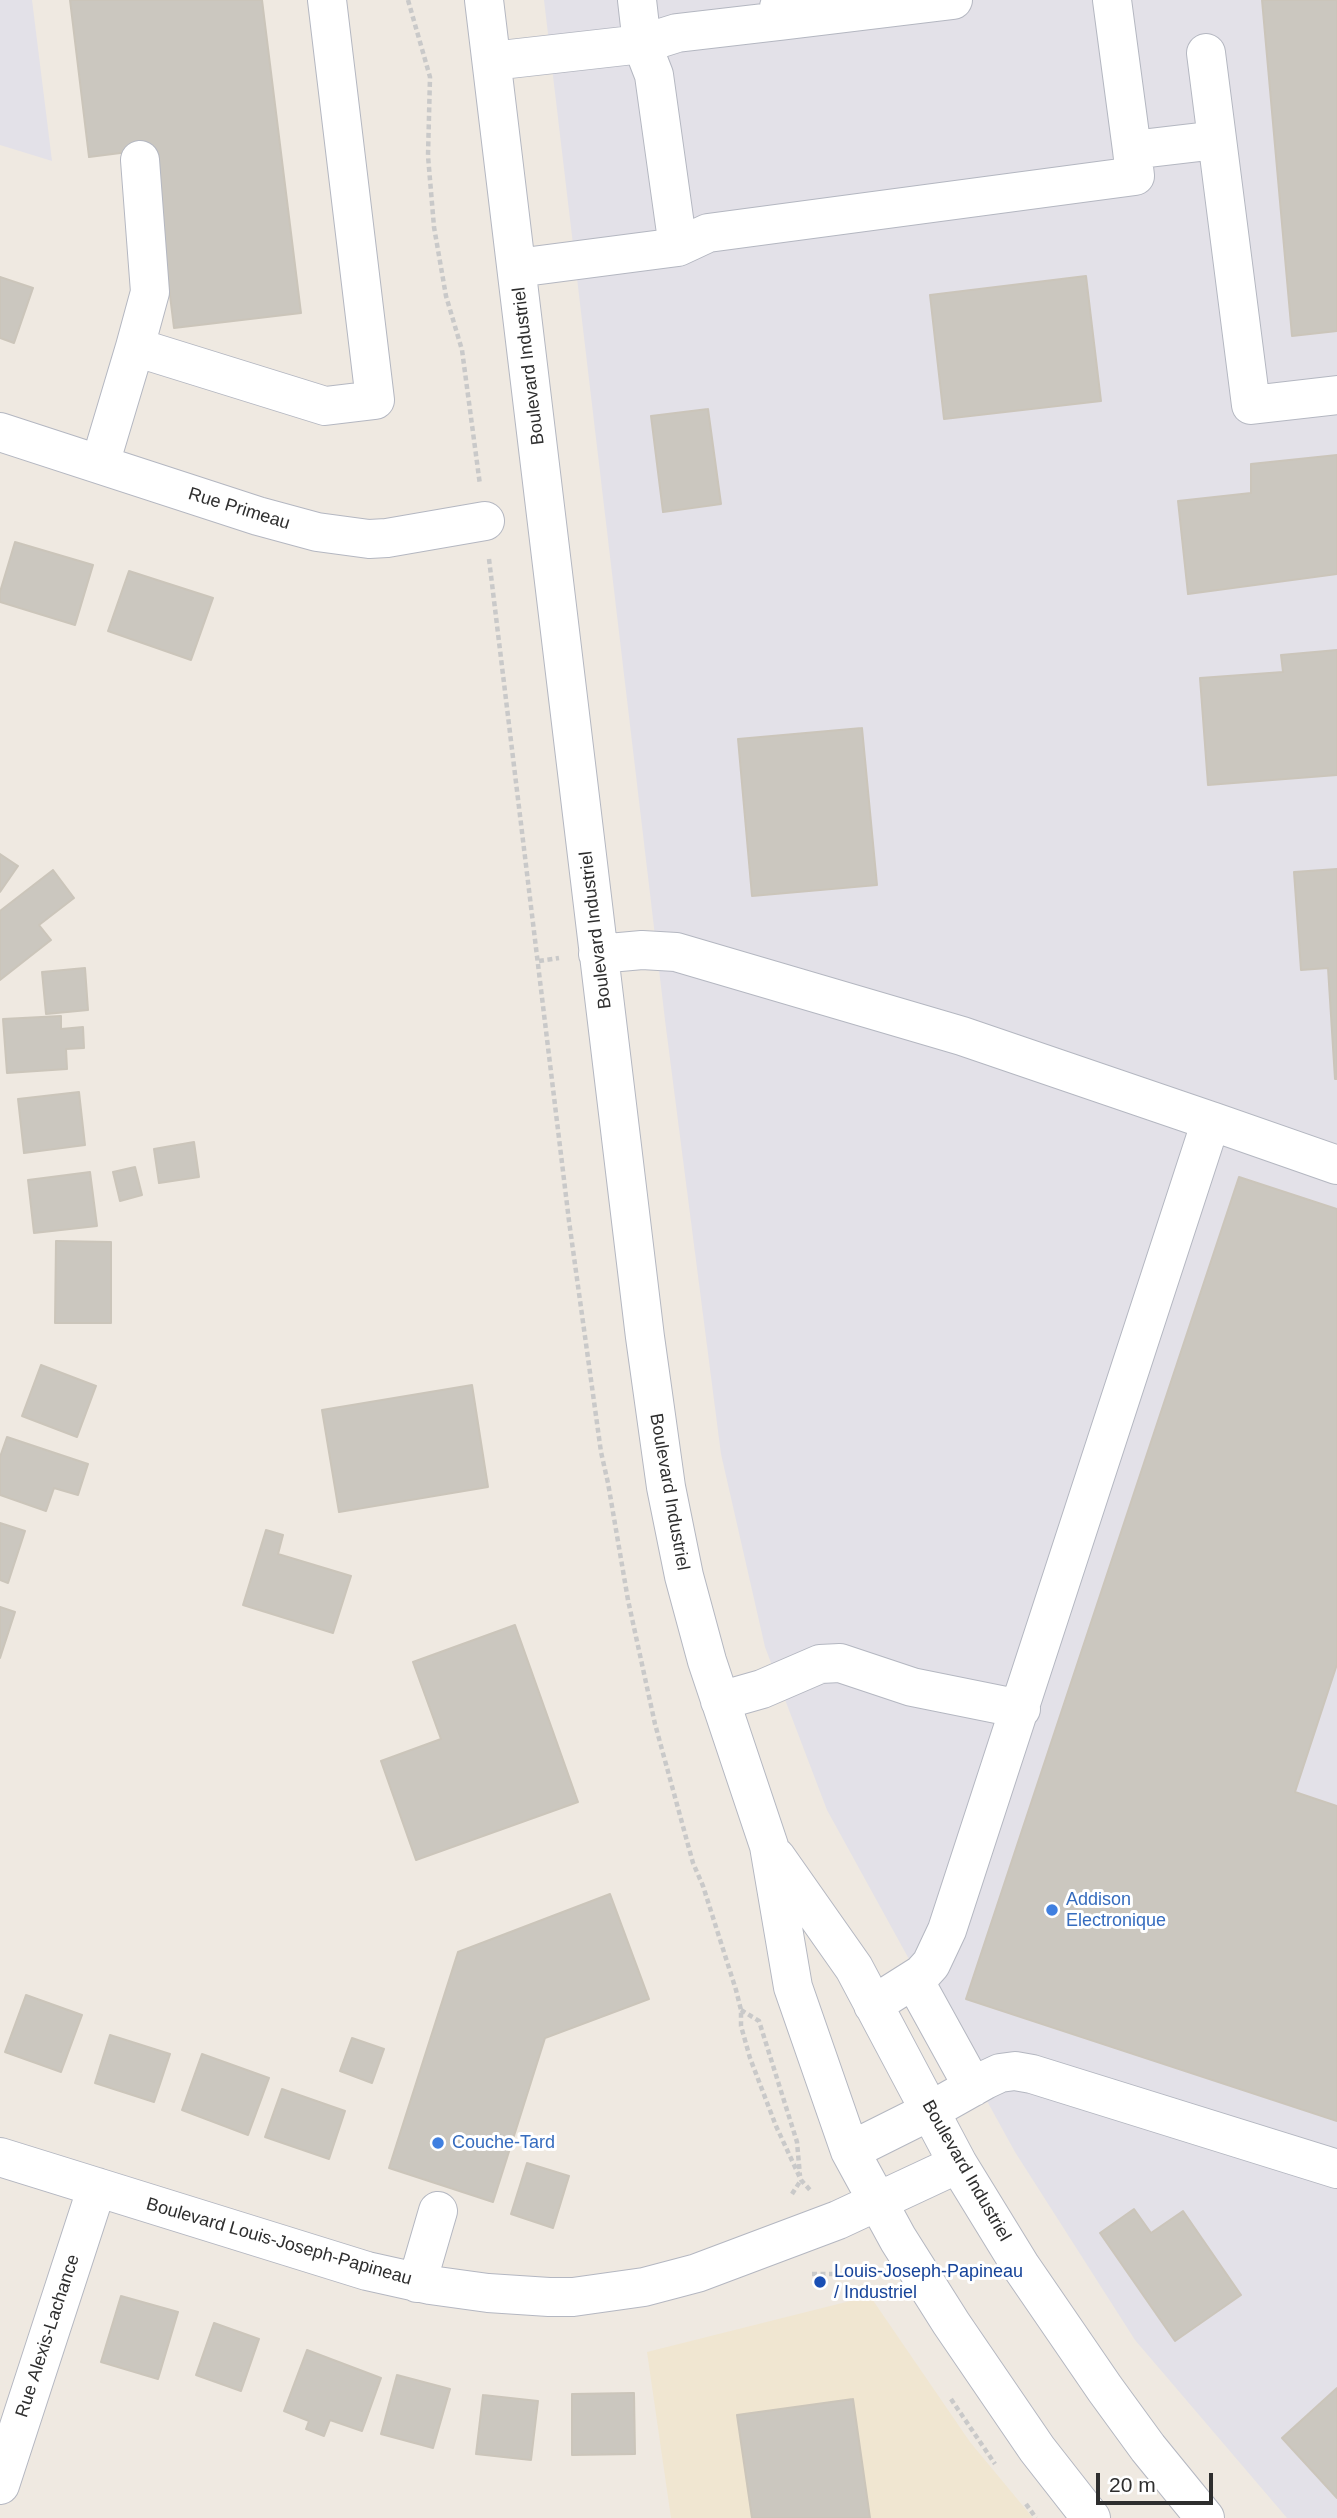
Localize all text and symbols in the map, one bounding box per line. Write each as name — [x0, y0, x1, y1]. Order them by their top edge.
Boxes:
street label: Boulevard Industriel — [509, 286, 549, 446]
street label: Rue Primeau — [186, 483, 292, 535]
street label: Boulevard Industriel — [576, 850, 616, 1010]
street label: Boulevard Industriel — [645, 1412, 693, 1572]
place label: Addison Electronique — [1066, 1889, 1166, 1932]
marker: Addison Electronique — [1044, 1902, 1060, 1918]
street label: Boulevard Industriel — [917, 2097, 1015, 2245]
place label: Couche-Tard — [452, 2132, 555, 2154]
marker: Couche-Tard — [430, 2135, 446, 2151]
street label: Boulevard Louis-Joseph-Papineau — [144, 2194, 414, 2290]
street label: Rue Alexis-Lachance — [11, 2252, 85, 2420]
place label: Louis-Joseph-Papineau / Industriel — [834, 2261, 1023, 2304]
marker: Louis-Joseph-Papineau / Industriel — [812, 2274, 828, 2290]
scale bar — [1099, 2458, 1216, 2502]
text: 20 m — [1109, 2473, 1156, 2496]

